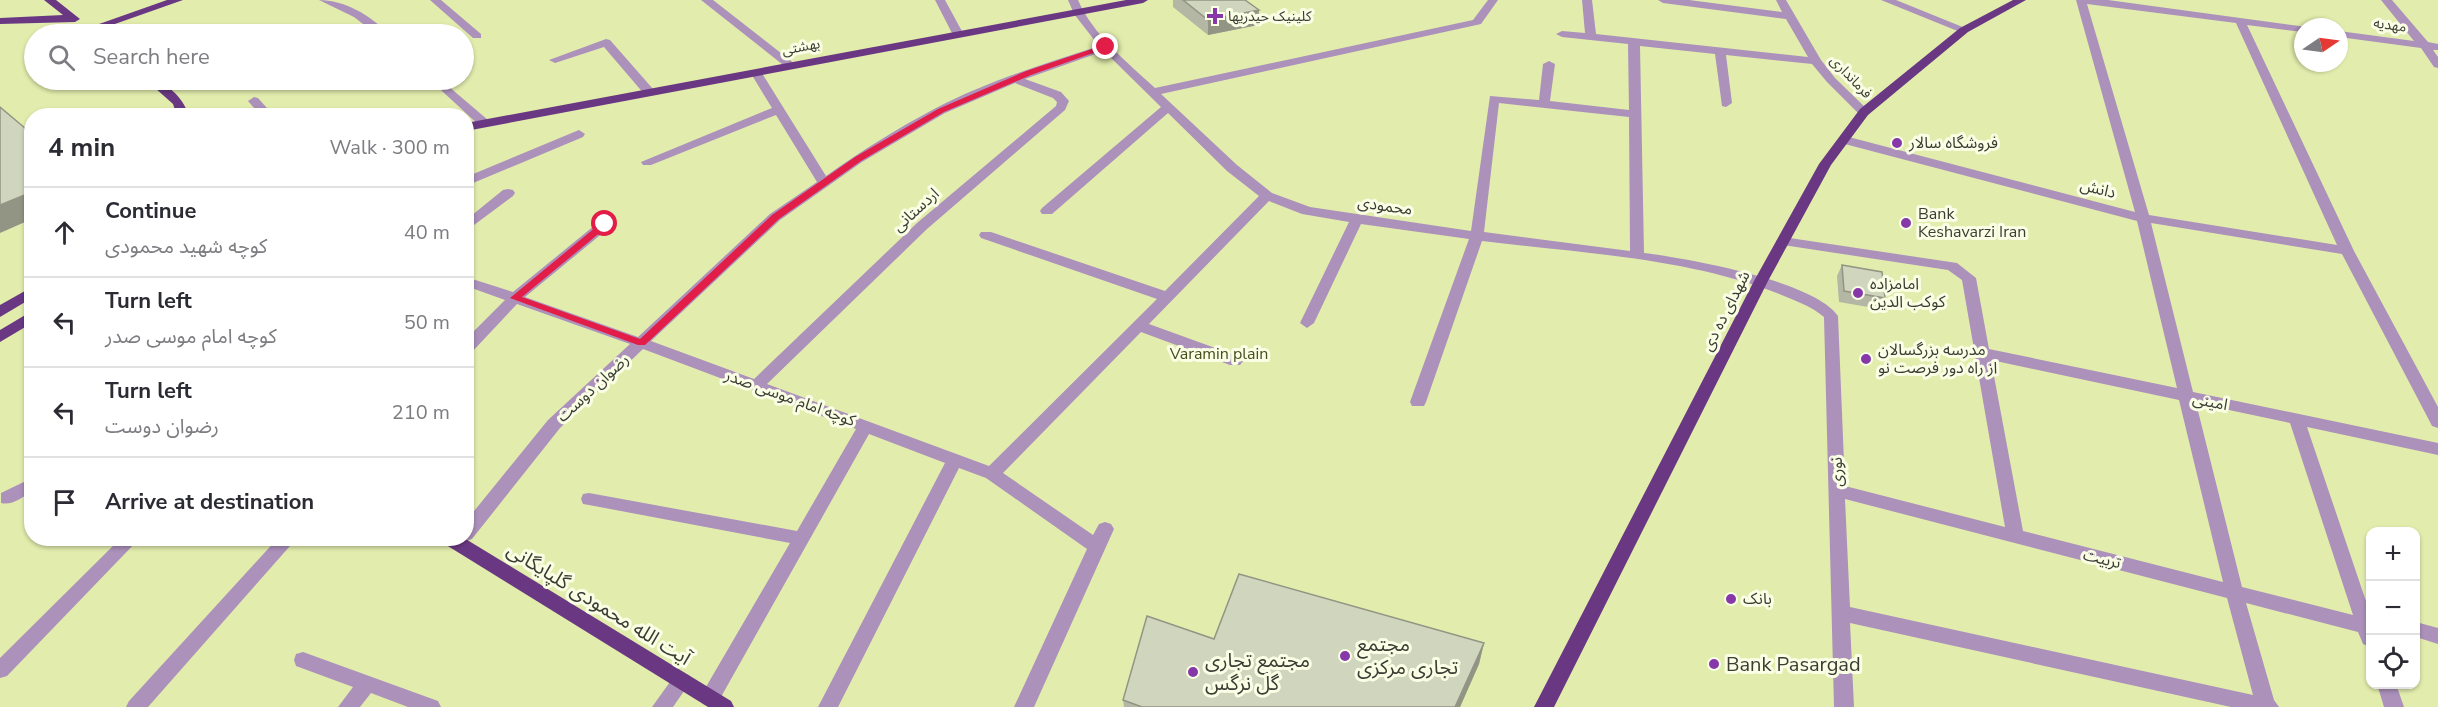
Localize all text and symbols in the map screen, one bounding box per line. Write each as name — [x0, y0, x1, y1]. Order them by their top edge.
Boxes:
marker: کلینیک حیدریها — [1206, 7, 1224, 25]
place label: کلینیک حیدریها — [1228, 7, 1312, 26]
street label: مهدیه — [2372, 13, 2408, 37]
north arrow — [2294, 18, 2348, 72]
search box — [24, 24, 474, 90]
route end — [1092, 33, 1118, 59]
street label: بهشتی — [780, 34, 822, 60]
icon: search — [45, 41, 78, 74]
text: Search here — [93, 42, 210, 72]
street label: فرمانداری — [1826, 51, 1876, 103]
text: 4 min — [48, 130, 115, 165]
place label: فروشگاه سالار — [1908, 132, 1998, 154]
text: Walk · 300 m — [330, 134, 450, 161]
marker: فروشگاه سالار — [1890, 136, 1904, 150]
street label: دانش — [2078, 174, 2118, 204]
street label: اردستانی — [888, 183, 944, 237]
street label: محمودی — [1356, 191, 1414, 221]
text: Continue — [105, 196, 196, 226]
place label: Bank Keshavarzi Iran — [1918, 203, 2026, 243]
route start — [591, 210, 617, 236]
icon: ahead — [48, 216, 81, 249]
marker: Bank Keshavarzi Iran — [1899, 216, 1913, 230]
text: 40 m — [404, 219, 450, 246]
text: کوچه شهید محمودی — [105, 233, 267, 260]
street label: شهدای ده دی — [1696, 267, 1756, 355]
place label: امامزاده کوکب الدین — [1870, 273, 1946, 313]
text: Turn left — [105, 286, 192, 316]
marker: امامزاده کوکب الدین — [1851, 286, 1865, 300]
icon: left — [48, 306, 81, 339]
text: 50 m — [404, 309, 450, 336]
text: کوچه امام موسی صدر — [105, 323, 277, 350]
place label: مدرسه بزرگسالان از راه دور فرصت نو — [1878, 339, 1997, 379]
park label: Varamin plain — [1169, 343, 1268, 365]
street label: رضوان دوست — [552, 349, 634, 427]
marker: مدرسه بزرگسالان از راه دور فرصت نو — [1859, 352, 1873, 366]
street label: کوچه امام موسی صدر — [720, 364, 859, 433]
text: Turn left — [105, 376, 192, 406]
street label: امینی — [2191, 388, 2229, 416]
icon: left — [48, 396, 81, 429]
text: 210 m — [392, 399, 450, 426]
text: رضوان دوست — [105, 413, 219, 440]
street label: نوری — [1825, 457, 1849, 487]
icon: arrive — [48, 486, 81, 519]
text: Arrive at destination — [105, 487, 314, 517]
map controls — [2366, 527, 2420, 689]
button: + — [2366, 527, 2420, 581]
street label: آیت الله محمودی گلپایگانی — [502, 536, 697, 672]
street label: تربیت — [2081, 544, 2124, 574]
button: − — [2366, 581, 2420, 635]
place label: بانک — [1743, 588, 1772, 610]
marker: بانک — [1724, 592, 1738, 606]
place label: مجتمع تجاری مرکزی — [1357, 631, 1458, 681]
button: locate — [2366, 635, 2420, 689]
place label: مجتمع تجاری گل نرگس — [1205, 647, 1310, 697]
marker: مجتمع تجاری مرکزی — [1338, 649, 1352, 663]
place label: Bank Pasargad — [1726, 651, 1861, 678]
marker: Bank Pasargad — [1707, 657, 1721, 671]
marker: مجتمع تجاری گل نرگس — [1186, 665, 1200, 679]

